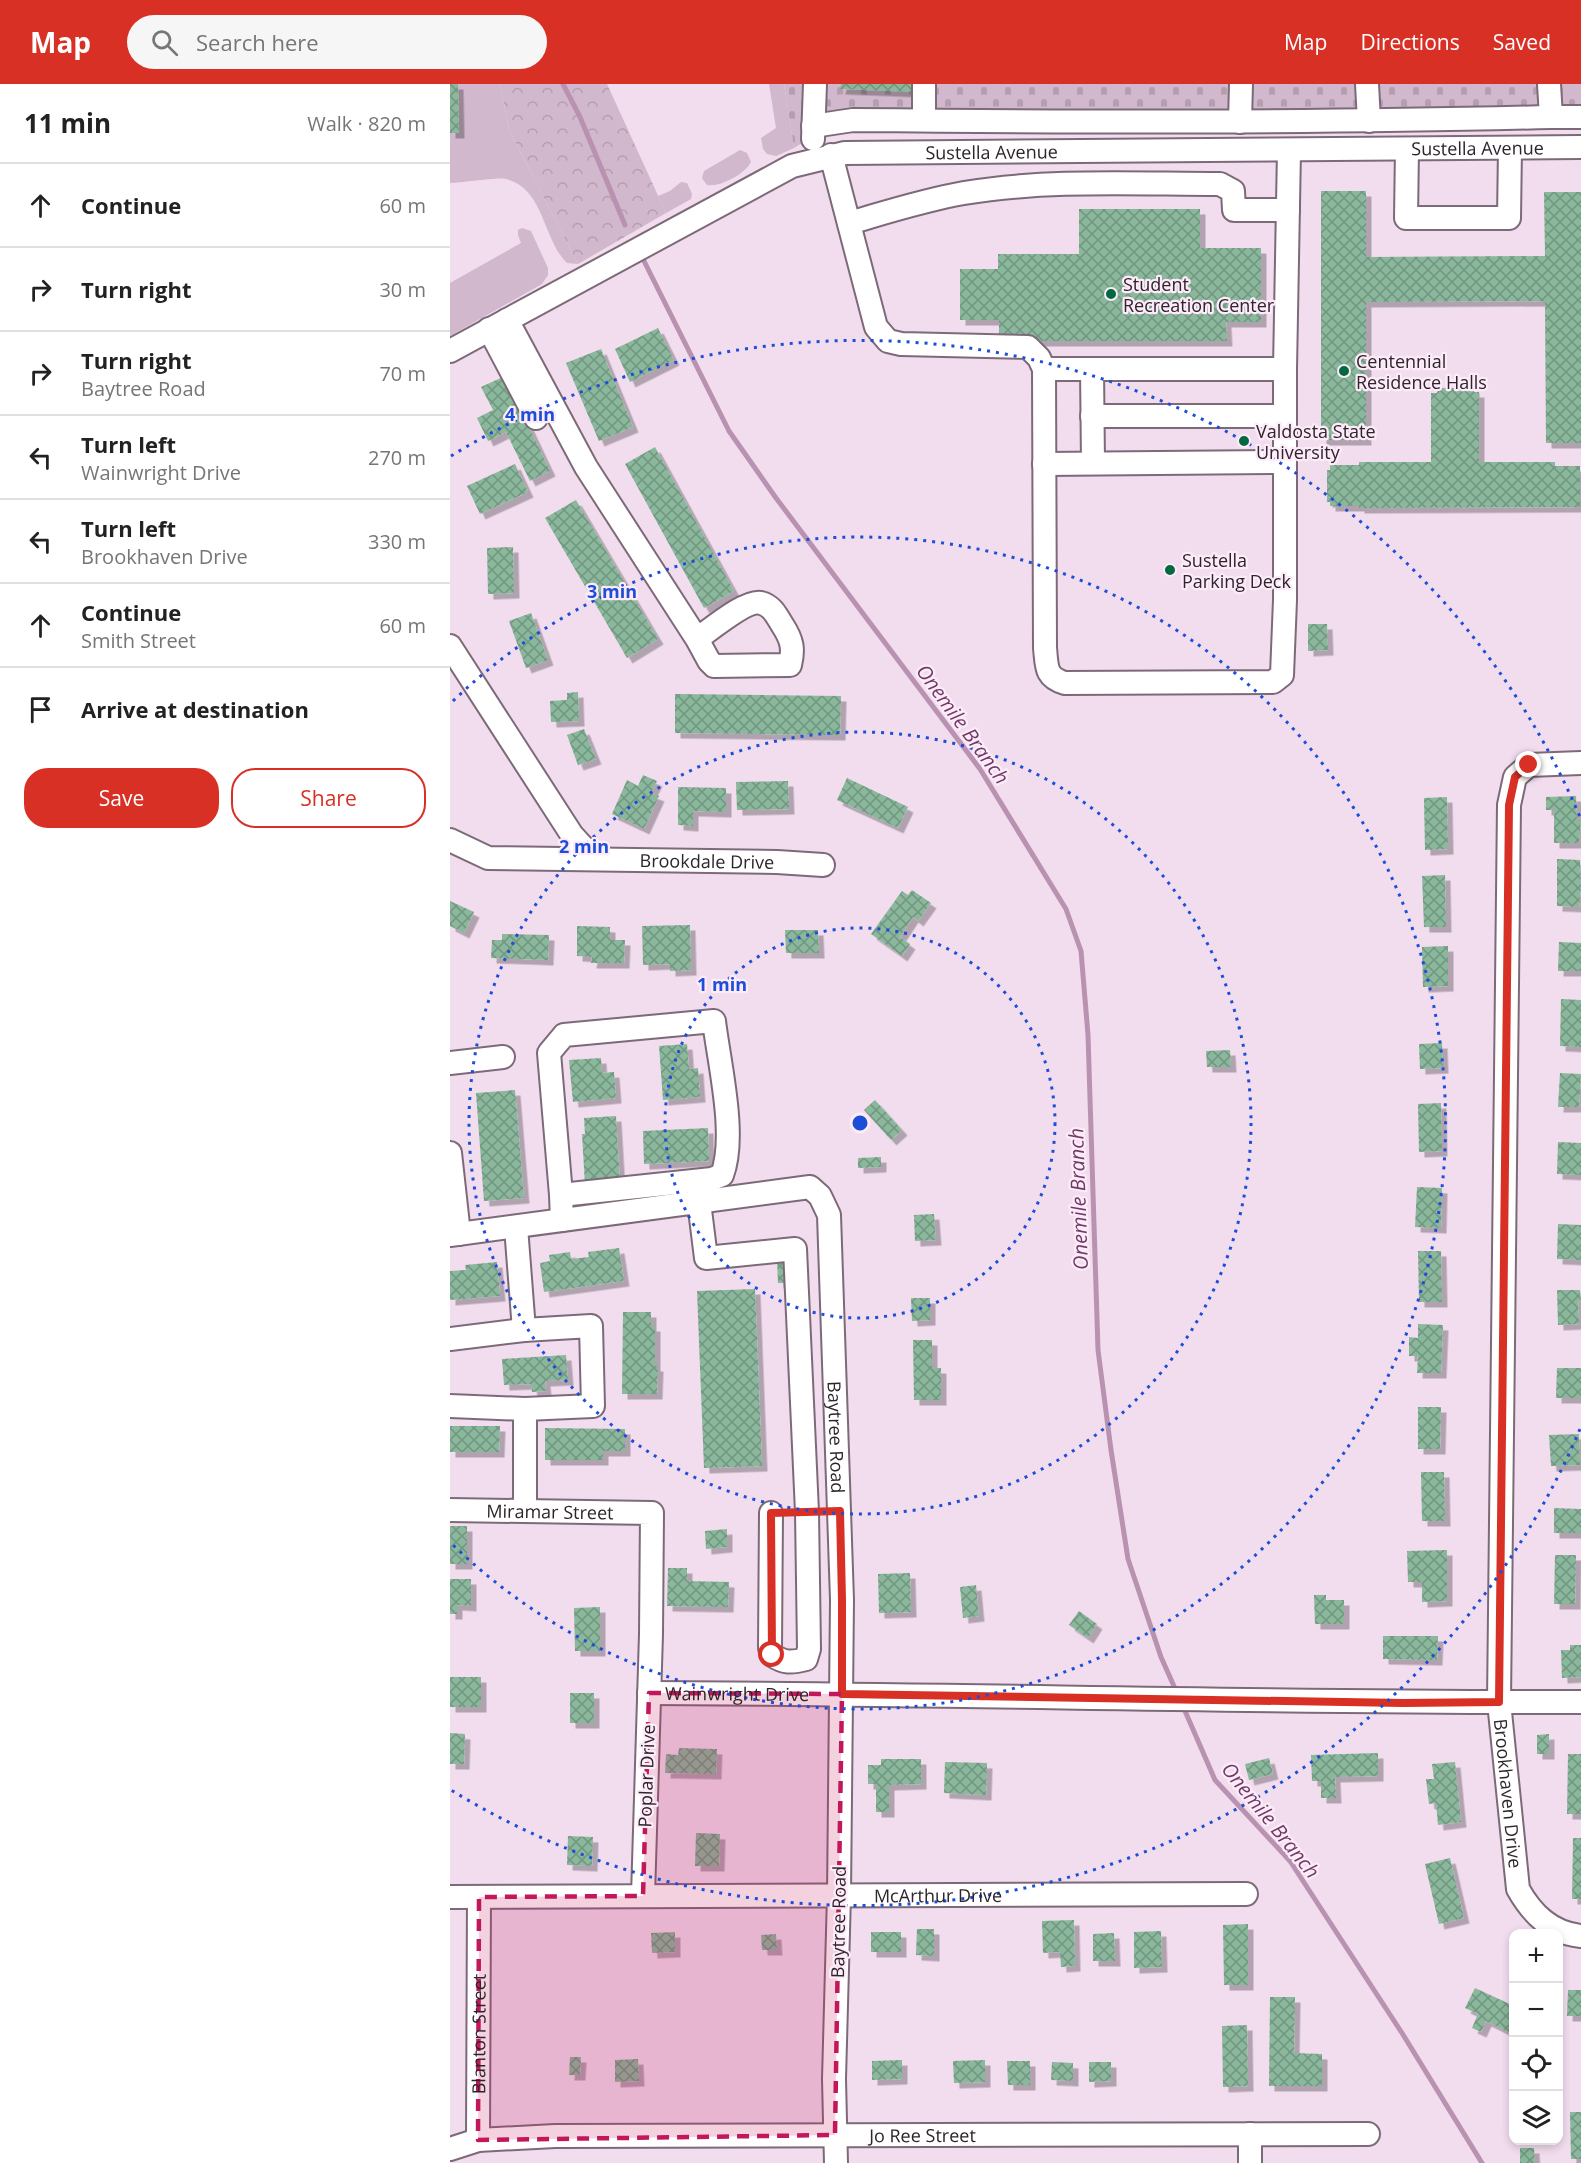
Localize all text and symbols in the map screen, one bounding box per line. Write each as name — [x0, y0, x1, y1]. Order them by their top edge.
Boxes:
search box — [127, 15, 547, 69]
text: Map — [30, 23, 91, 61]
icon: search — [148, 26, 181, 59]
text: Search here — [196, 27, 319, 57]
text: Map — [1284, 28, 1327, 56]
text: Directions — [1360, 28, 1460, 56]
text: Saved — [1493, 28, 1551, 56]
text: 11 min — [24, 105, 111, 141]
text: Walk · 820 m — [307, 110, 426, 137]
street label: Sustella Avenue — [1411, 135, 1544, 160]
street label: Sustella Avenue — [925, 139, 1058, 164]
icon: ahead — [24, 189, 57, 222]
text: Continue — [81, 190, 181, 220]
text: 60 m — [379, 192, 426, 219]
place label: Student Recreation Center — [1123, 272, 1275, 317]
icon: right — [24, 273, 57, 306]
text: Turn right — [81, 274, 192, 304]
text: 30 m — [379, 276, 426, 303]
marker: Student Recreation Center — [1104, 287, 1118, 301]
text: Turn right — [81, 345, 192, 375]
place label: Centennial Residence Halls — [1356, 349, 1487, 394]
icon: right — [24, 357, 57, 390]
text: 70 m — [379, 360, 426, 387]
marker: Centennial Residence Halls — [1337, 364, 1351, 378]
text: Baytree Road — [81, 375, 206, 402]
text: 4 min — [505, 402, 555, 426]
place label: Valdosta State University — [1256, 419, 1376, 464]
text: Turn left — [81, 429, 176, 459]
marker: Valdosta State University — [1237, 434, 1251, 448]
icon: left — [24, 441, 57, 474]
text: 270 m — [368, 444, 426, 471]
text: Wainwright Drive — [81, 459, 241, 486]
text: Turn left — [81, 513, 176, 543]
icon: left — [24, 525, 57, 558]
text: 330 m — [368, 528, 426, 555]
text: Brookhaven Drive — [81, 543, 248, 570]
place label: Sustella Parking Deck — [1182, 548, 1291, 593]
marker: Sustella Parking Deck — [1163, 563, 1177, 577]
text: 3 min — [587, 579, 637, 603]
text: Continue — [81, 597, 181, 627]
icon: ahead — [24, 609, 57, 642]
text: 60 m — [379, 612, 426, 639]
text: Smith Street — [81, 627, 196, 654]
water label: Onemile Branch — [910, 659, 1016, 789]
icon: arrive — [24, 693, 57, 726]
text: Arrive at destination — [81, 694, 309, 724]
route end — [1515, 751, 1541, 777]
button: Save — [24, 768, 219, 828]
button: Share — [231, 768, 426, 828]
text: 2 min — [559, 834, 609, 858]
street label: Brookdale Drive — [639, 848, 774, 874]
text: 1 min — [697, 972, 747, 996]
centre of rings — [850, 1113, 870, 1133]
water label: Onemile Branch — [1062, 1128, 1094, 1270]
street label: Baytree Road — [823, 1381, 850, 1494]
street label: Miramar Street — [486, 1499, 614, 1524]
route start — [758, 1641, 784, 1667]
street label: Wainwright Drive — [665, 1681, 809, 1706]
street label: Brookhaven Drive — [1489, 1717, 1528, 1869]
street label: Poplar Drive — [632, 1724, 660, 1828]
water label: Onemile Branch — [1216, 1756, 1326, 1884]
street label: Baytree Road — [825, 1866, 851, 1978]
street label: McArthur Drive — [874, 1883, 1002, 1907]
map controls — [1509, 1929, 1563, 2145]
button: + — [1509, 1929, 1563, 1983]
street label: Blanton Street — [466, 1974, 491, 2094]
button: − — [1509, 1983, 1563, 2037]
button: locate — [1509, 2037, 1563, 2091]
button: layers — [1509, 2091, 1563, 2145]
street label: Jo Ree Street — [867, 2123, 976, 2147]

